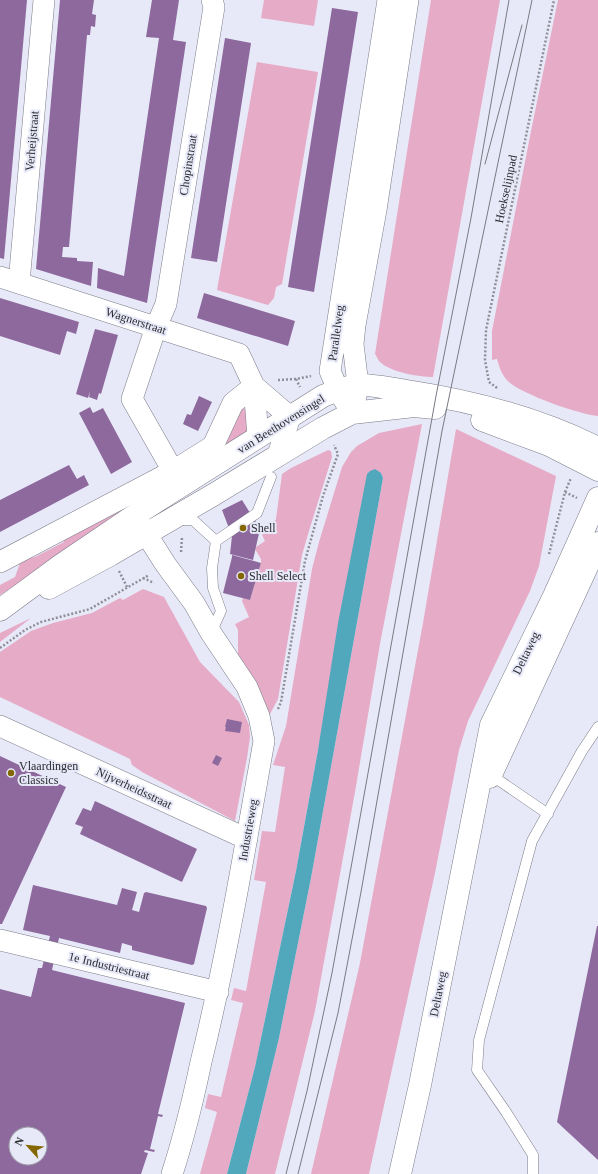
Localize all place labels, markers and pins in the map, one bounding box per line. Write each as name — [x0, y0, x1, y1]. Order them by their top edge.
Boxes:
place label: Shell — [251, 521, 276, 535]
marker: Shell — [238, 523, 248, 533]
place label: Shell Select — [249, 569, 307, 583]
marker: Shell Select — [236, 571, 246, 581]
place label: Vlaardingen Classics — [19, 759, 78, 787]
marker: Vlaardingen Classics — [6, 768, 16, 778]

